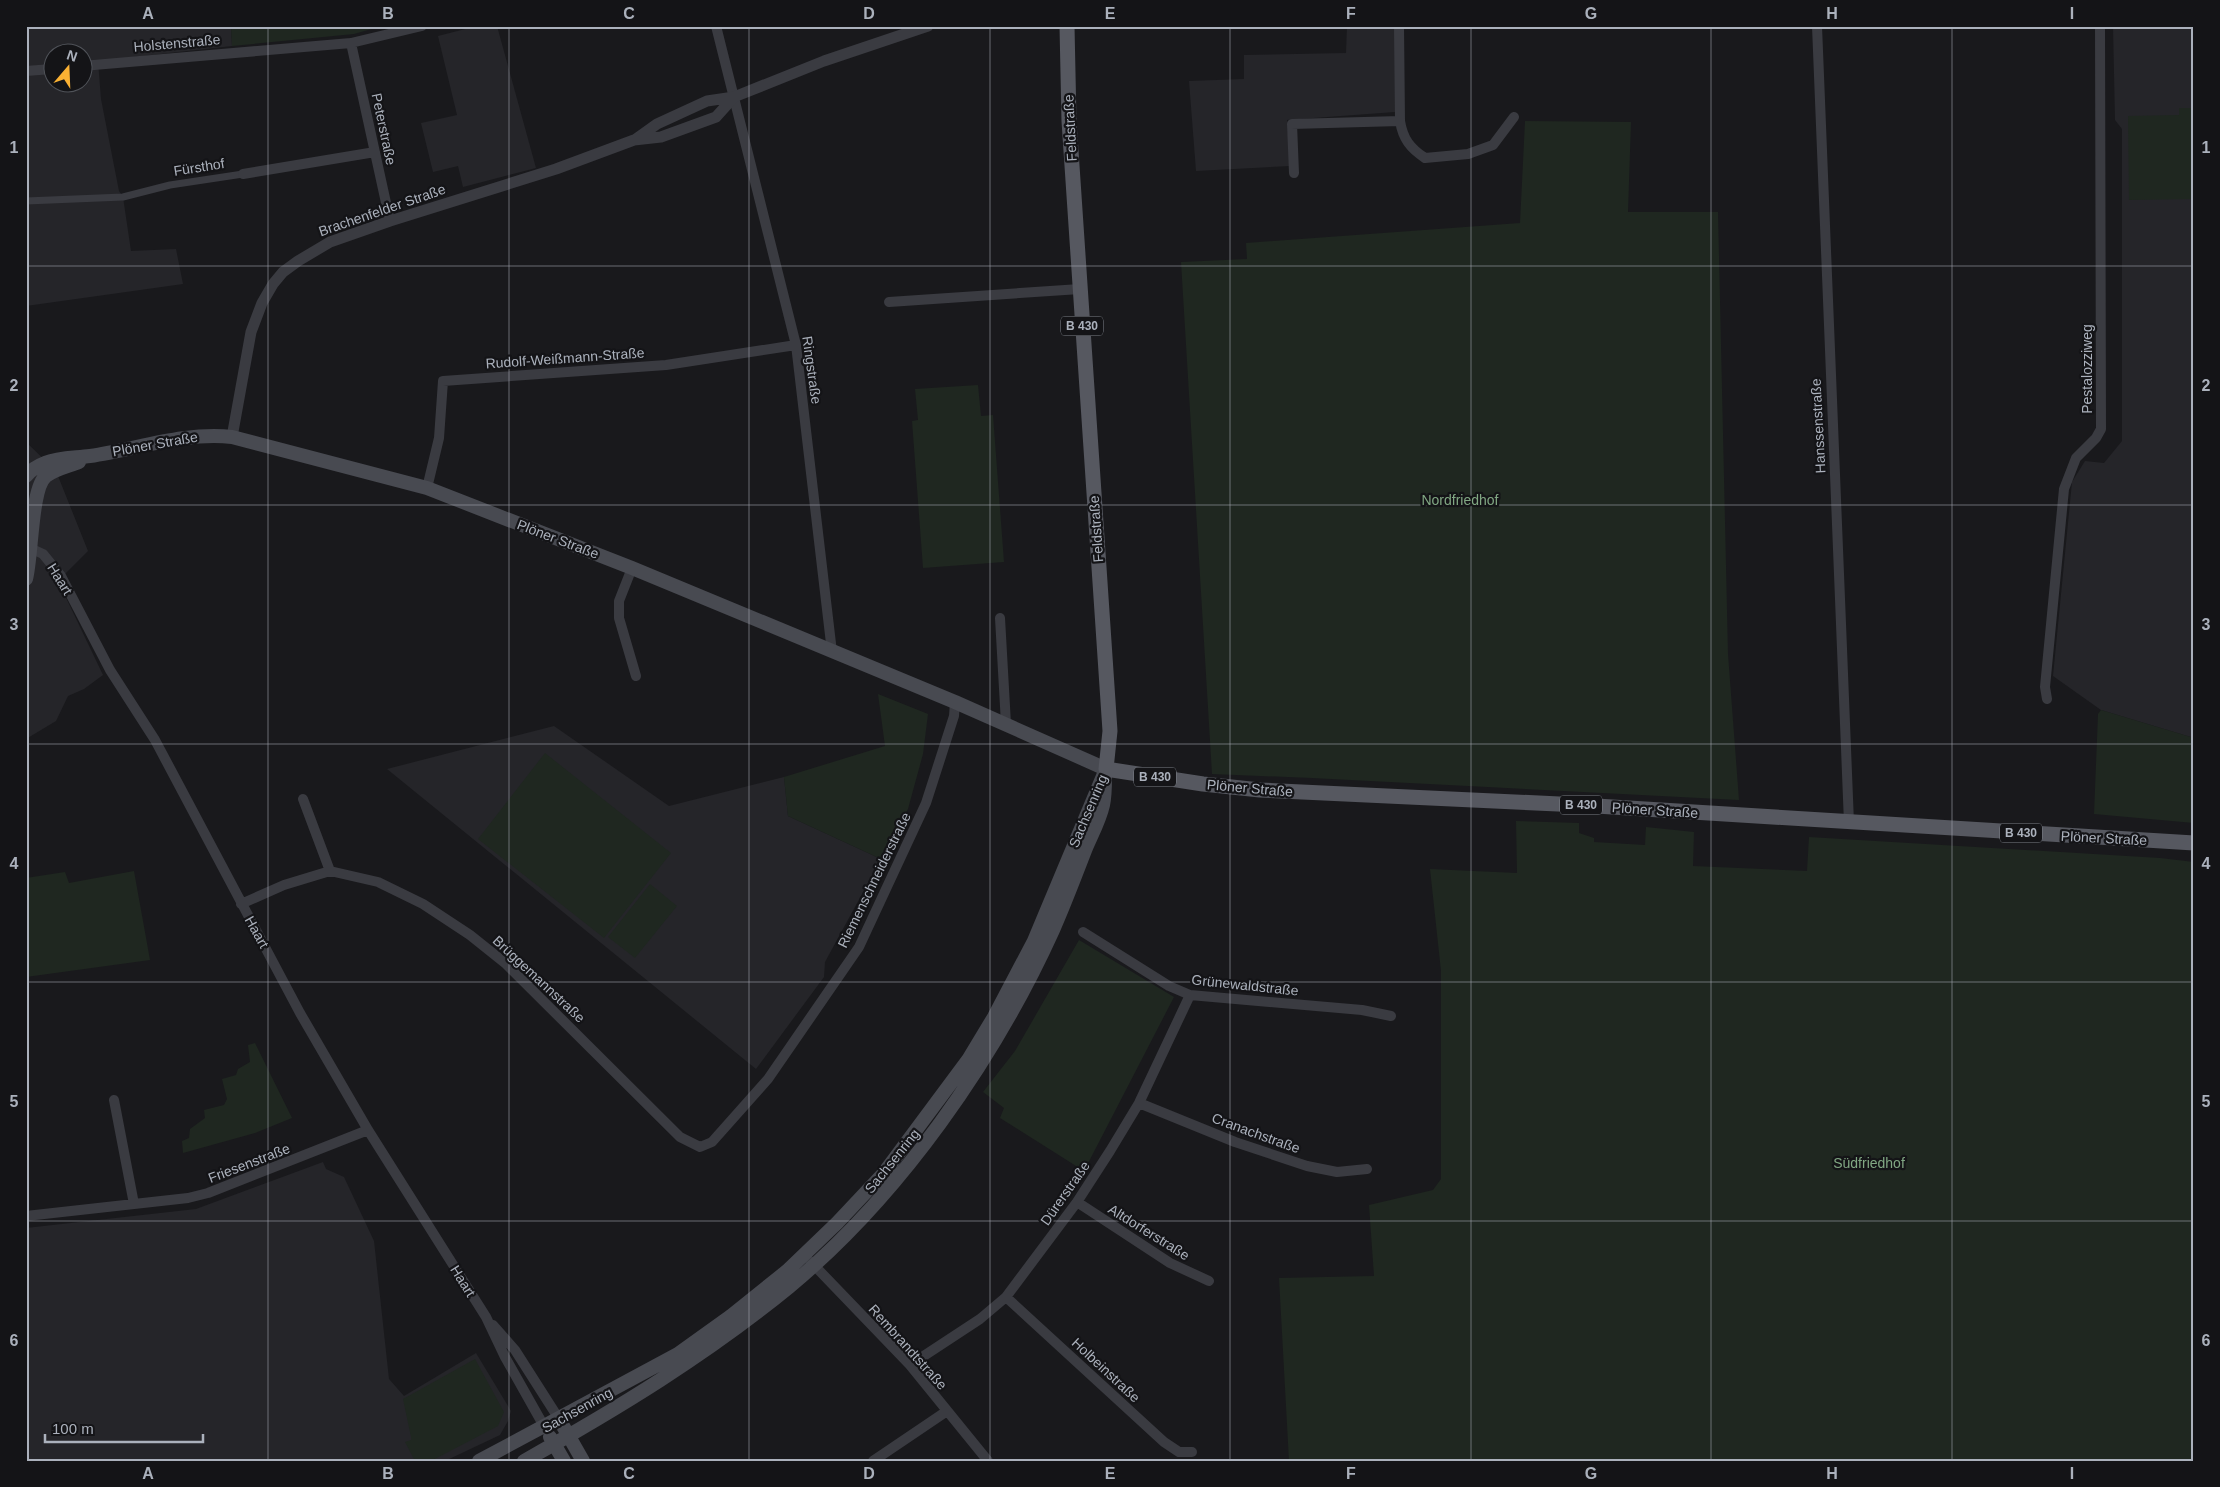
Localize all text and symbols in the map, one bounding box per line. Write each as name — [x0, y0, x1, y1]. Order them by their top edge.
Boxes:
text: A — [142, 5, 154, 22]
text: B — [382, 5, 394, 22]
text: C — [623, 5, 635, 22]
text: D — [863, 5, 875, 22]
text: E — [1105, 5, 1116, 22]
text: F — [1346, 5, 1356, 22]
text: G — [1585, 5, 1597, 22]
text: H — [1826, 5, 1838, 22]
text: I — [2070, 5, 2074, 22]
street label: Holstenstraße — [133, 31, 221, 55]
north arrow — [42, 42, 92, 92]
text: N — [65, 46, 80, 65]
street label: Peterstraße — [369, 92, 399, 167]
street label: Feldstraße — [1060, 94, 1080, 162]
text: 1 — [10, 139, 19, 156]
text: 1 — [2202, 139, 2211, 156]
street label: Fürsthof — [172, 155, 226, 179]
street label: Brachenfelder Straße — [316, 181, 448, 239]
road number: B 430 — [1061, 316, 1103, 336]
street label: Pestalozziweg — [2079, 324, 2095, 414]
street label: Ringstraße — [799, 335, 825, 405]
street label: Rudolf-Weißmann-Straße — [485, 344, 645, 372]
text: 2 — [10, 377, 19, 394]
text: 2 — [2202, 377, 2211, 394]
street label: Hanssenstraße — [1808, 378, 1828, 474]
street label: Plöner Straße — [111, 429, 199, 459]
park label: Nordfriedhof — [1421, 492, 1499, 508]
street label: Feldstraße — [1086, 495, 1106, 563]
street label: Plöner Straße — [515, 516, 601, 562]
street label: Haart — [44, 560, 76, 598]
text: 3 — [10, 616, 19, 633]
text: 3 — [2202, 616, 2211, 633]
road number: B 430 — [1134, 768, 1176, 786]
street label: Sachsenring — [1065, 772, 1111, 850]
street label: Plöner Straße — [1206, 776, 1294, 800]
road number: B 430 — [1560, 796, 1602, 814]
street label: Plöner Straße — [1611, 799, 1699, 821]
street label: Riemenschneiderstraße — [834, 810, 914, 950]
road number: B 430 — [2000, 824, 2042, 842]
street label: Plöner Straße — [2060, 828, 2148, 848]
text: 4 — [10, 855, 19, 872]
text: 4 — [2202, 855, 2211, 872]
street label: Haart — [242, 913, 272, 951]
street label: Brüggemannstraße — [490, 932, 588, 1026]
street label: Grünewaldstraße — [1191, 971, 1299, 999]
text: 5 — [10, 1093, 19, 1110]
text: 5 — [2202, 1093, 2211, 1110]
street label: Cranachstraße — [1210, 1110, 1302, 1156]
street label: Sachsenring — [861, 1126, 923, 1196]
street label: Friesenstraße — [206, 1140, 292, 1186]
park label: Südfriedhof — [1833, 1155, 1905, 1171]
street label: Dürerstraße — [1037, 1158, 1093, 1228]
street label: Altdorferstraße — [1105, 1201, 1193, 1263]
street label: Haart — [447, 1262, 479, 1300]
street label: Rembrandtstraße — [866, 1301, 951, 1393]
text: 6 — [10, 1332, 19, 1349]
text: 6 — [2202, 1332, 2211, 1349]
street label: Holbeinstraße — [1069, 1334, 1143, 1406]
street label: Sachsenring — [539, 1384, 615, 1436]
scale bar — [45, 1412, 202, 1444]
text: 100 m — [52, 1420, 94, 1437]
text: A — [142, 1465, 154, 1482]
text: B — [382, 1465, 394, 1482]
text: C — [623, 1465, 635, 1482]
text: D — [863, 1465, 875, 1482]
text: E — [1105, 1465, 1116, 1482]
text: F — [1346, 1465, 1356, 1482]
text: G — [1585, 1465, 1597, 1482]
text: H — [1826, 1465, 1838, 1482]
text: I — [2070, 1465, 2074, 1482]

